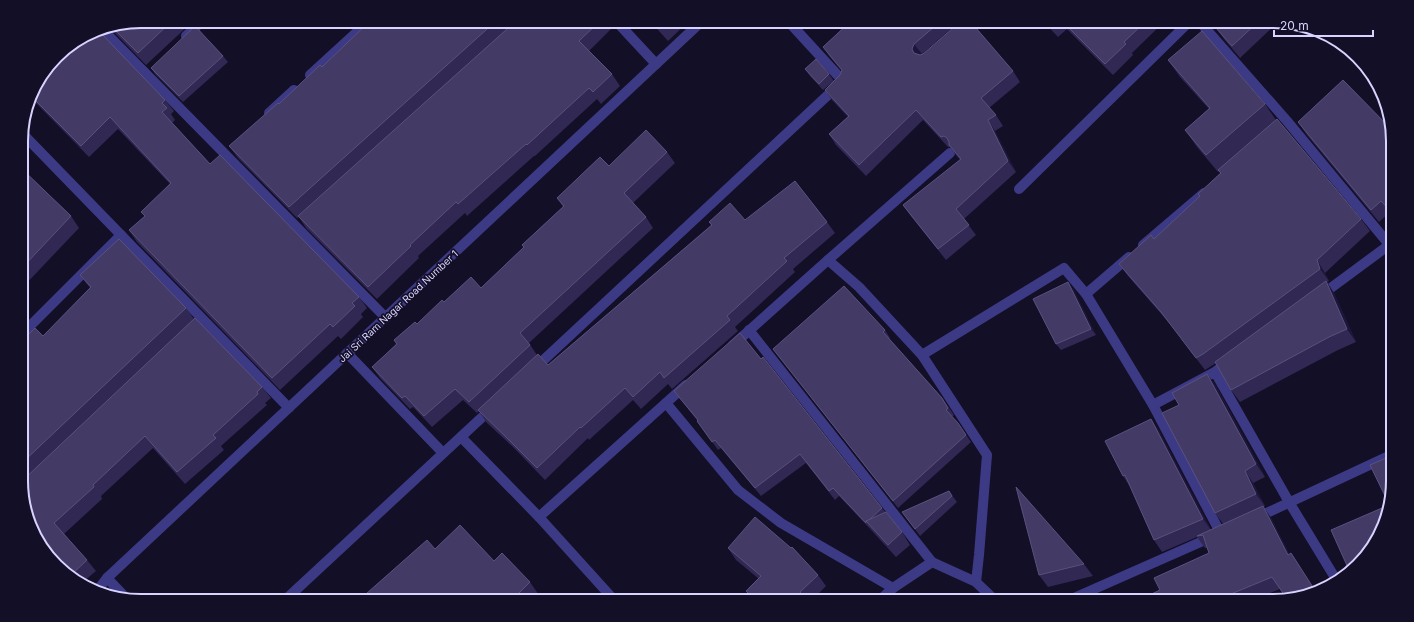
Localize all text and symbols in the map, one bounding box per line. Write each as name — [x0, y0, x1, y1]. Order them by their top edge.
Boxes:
scale bar — [1274, 12, 1373, 38]
text: 20 m — [1280, 18, 1309, 33]
street label: Jai Sri Ram Nagar Road Number 1 — [336, 247, 460, 365]

